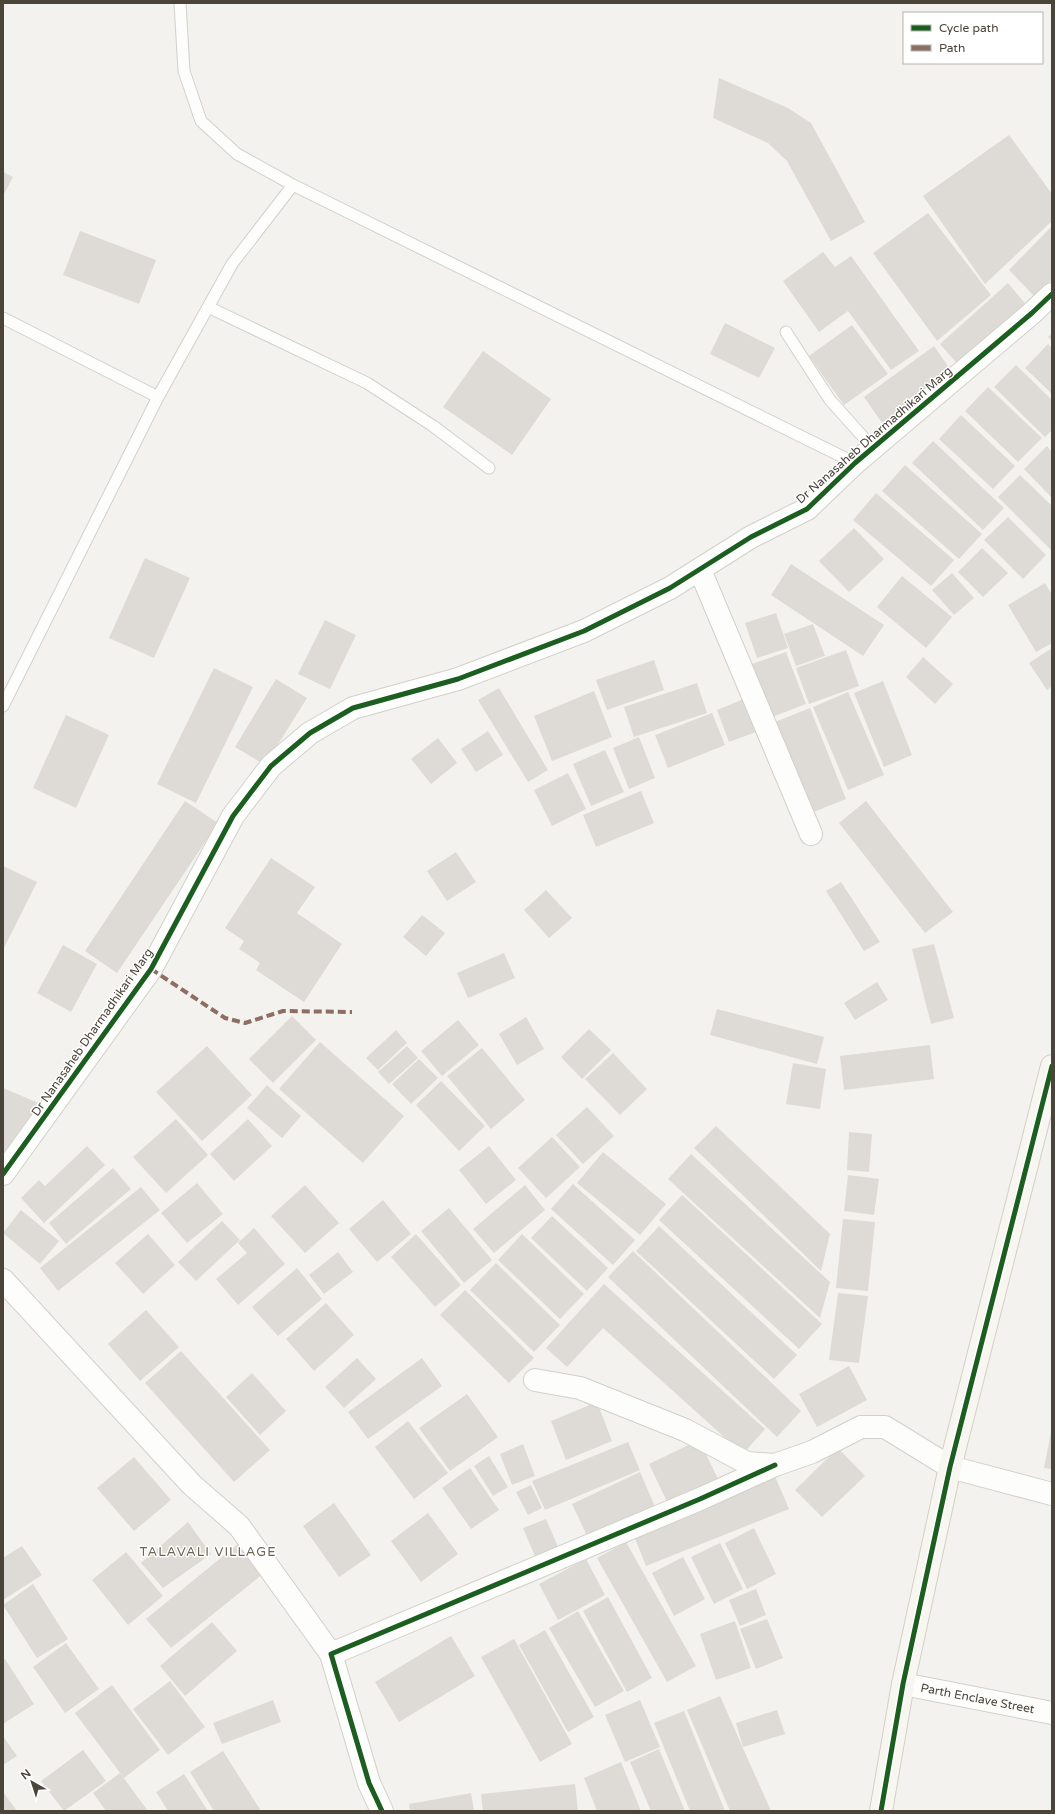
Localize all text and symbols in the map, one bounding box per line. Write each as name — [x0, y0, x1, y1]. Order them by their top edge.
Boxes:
legend — [903, 12, 1043, 64]
text: Cycle path — [939, 21, 998, 35]
text: Path — [939, 41, 965, 55]
street label: Dr Nanasaheb Dharmadhikari Marg — [793, 364, 955, 506]
street label: Dr Nanasaheb Dharmadhikari Marg — [28, 945, 156, 1119]
district label: TALAVALI VILLAGE — [140, 1544, 276, 1560]
street label: Parth Enclave Street — [920, 1681, 1036, 1717]
north arrow — [12, 1762, 52, 1802]
text: N — [18, 1767, 34, 1782]

